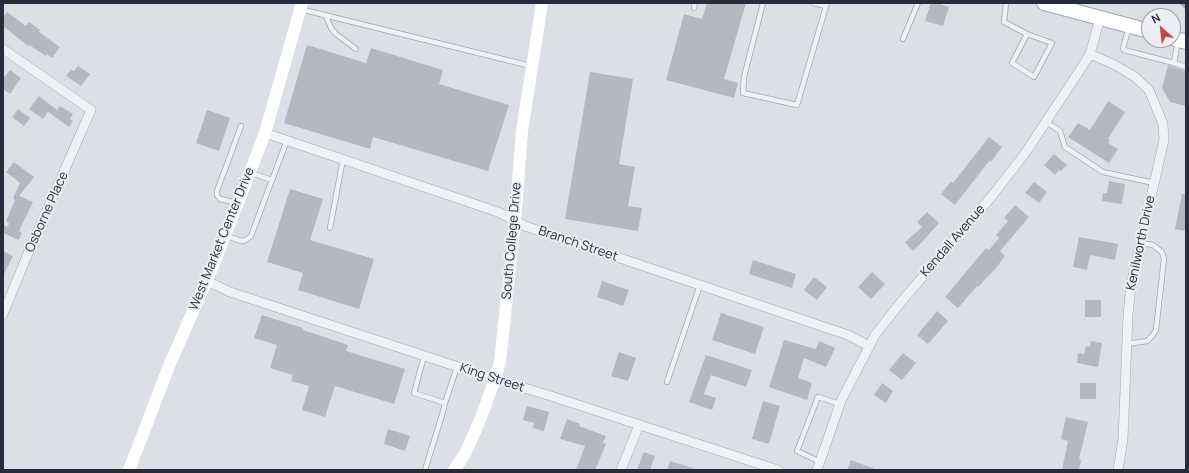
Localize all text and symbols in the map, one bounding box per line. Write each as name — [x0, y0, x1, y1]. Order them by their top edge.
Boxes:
north arrow — [1141, 8, 1181, 48]
text: N — [1149, 9, 1163, 26]
street label: West Market Center Drive — [186, 165, 258, 313]
street label: Osborne Place — [22, 169, 72, 255]
street label: South College Drive — [499, 182, 525, 300]
street label: Kenilworth Drive — [1123, 194, 1159, 292]
street label: Kendall Avenue — [917, 202, 989, 280]
street label: Branch Street — [536, 223, 620, 265]
street label: King Street — [458, 360, 526, 396]

